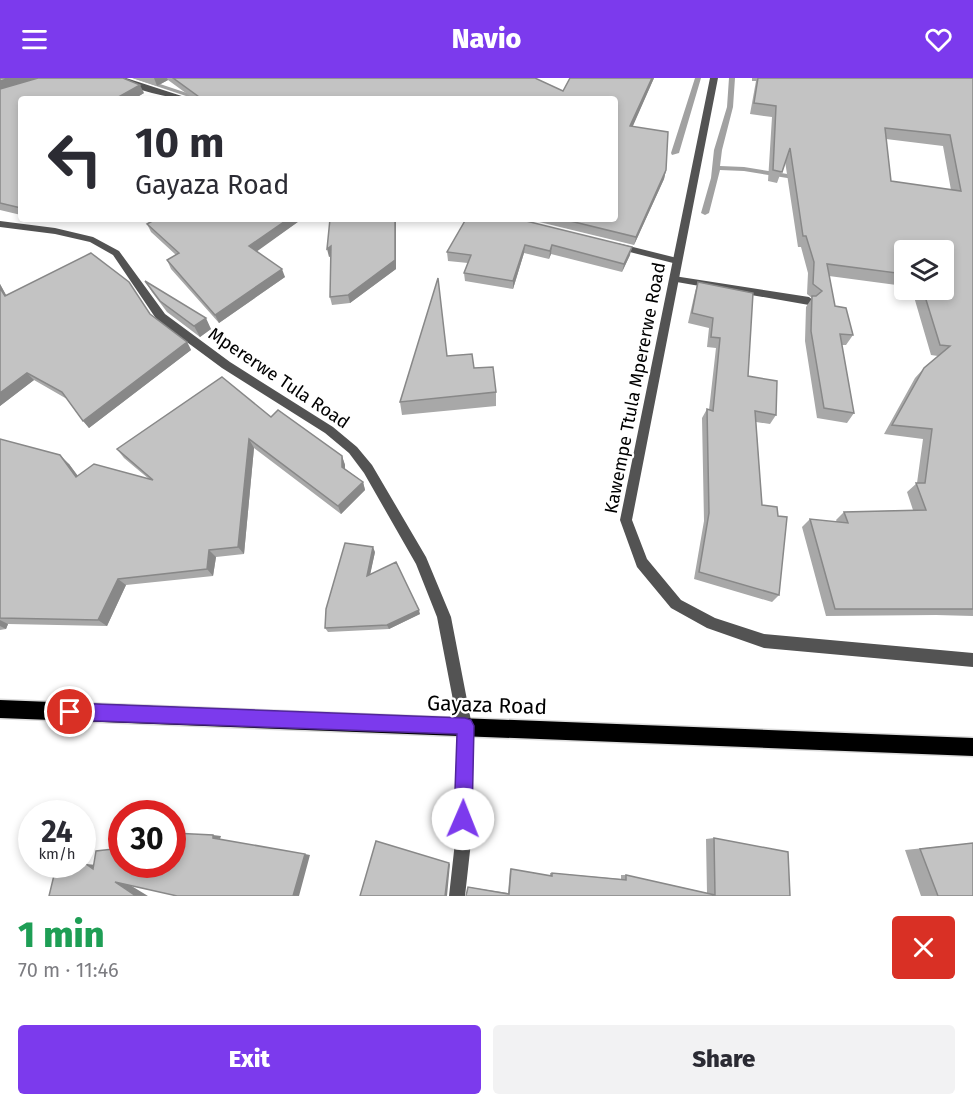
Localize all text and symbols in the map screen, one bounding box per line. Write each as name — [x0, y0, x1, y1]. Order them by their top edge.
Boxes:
icon: menu — [18, 23, 51, 56]
text: Navio — [452, 23, 521, 55]
icon: heart — [922, 23, 955, 56]
text: 10 m — [135, 118, 225, 168]
icon: left — [36, 120, 114, 198]
text: Gayaza Road — [135, 169, 289, 201]
map controls — [894, 240, 954, 300]
button: layers — [894, 240, 954, 300]
street label: Kawempe Ttula Mpererwe Road — [600, 260, 670, 516]
street label: Mpererwe Tula Road — [204, 323, 354, 433]
pin — [44, 686, 95, 737]
street label: Gayaza Road — [427, 690, 547, 720]
icon: arrive — [53, 695, 86, 728]
position arrow — [431, 787, 495, 851]
speed limit sign: 30 — [108, 800, 186, 878]
text: 24 — [41, 814, 73, 850]
text: km/h — [38, 845, 76, 863]
text: 1 min — [18, 913, 104, 957]
button: close — [892, 916, 955, 979]
text: 70 m · 11:46 — [18, 958, 119, 982]
button: Exit — [18, 1025, 481, 1094]
button: Share — [493, 1025, 955, 1094]

